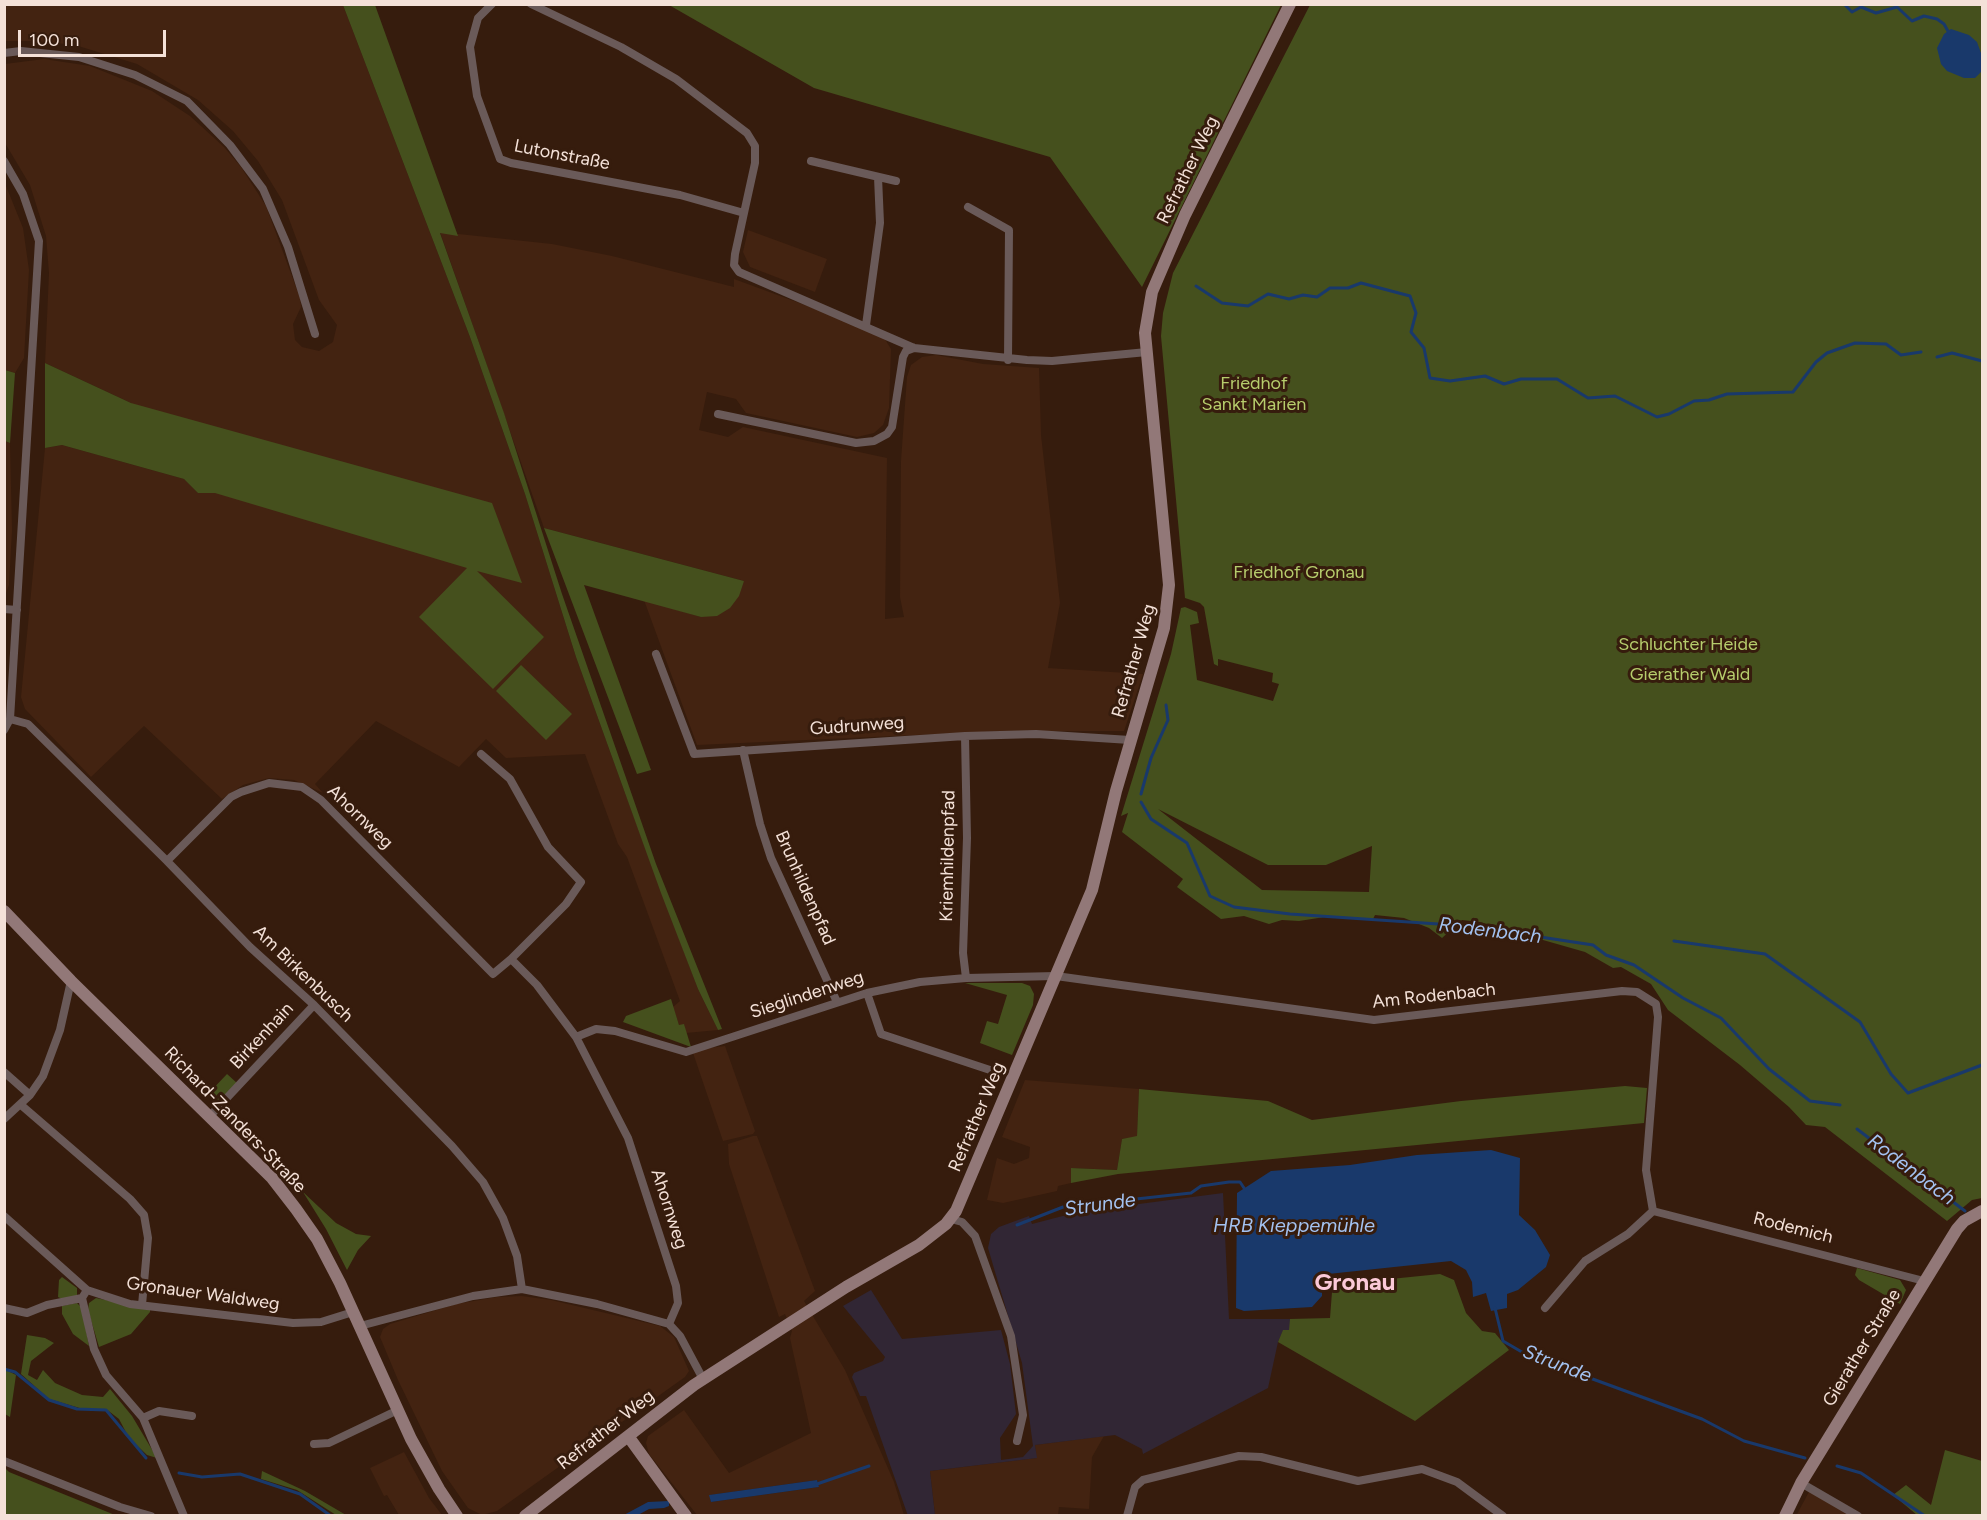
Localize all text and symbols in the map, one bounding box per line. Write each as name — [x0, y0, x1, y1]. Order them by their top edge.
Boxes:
scale bar — [21, 18, 170, 56]
text: 100 m — [29, 29, 79, 51]
street label: Refrather Weg — [1153, 113, 1223, 227]
street label: Lutonstraße — [512, 135, 612, 175]
park label: Friedhof Sankt Marien — [1202, 373, 1306, 416]
park label: Friedhof Gronau — [1233, 562, 1365, 584]
street label: Refrather Weg — [1107, 602, 1161, 720]
park label: Schluchter Heide — [1618, 634, 1758, 656]
park label: Gierather Wald — [1630, 664, 1750, 686]
street label: Gudrunweg — [809, 712, 905, 740]
street label: Ahornweg — [323, 780, 397, 854]
street label: Kriemhildenpfad — [936, 790, 960, 922]
street label: Brunhildenpfad — [770, 828, 840, 948]
water label: Rodenbach — [1437, 913, 1543, 949]
street label: Am Birkenbusch — [249, 921, 357, 1027]
street label: Sieglindenweg — [747, 966, 867, 1024]
street label: Am Rodenbach — [1371, 979, 1497, 1013]
street label: Birkenhain — [226, 998, 298, 1074]
street label: Richard-Zanders-Straße — [160, 1042, 310, 1198]
street label: Refrather Weg — [944, 1059, 1010, 1175]
water label: Rodenbach — [1862, 1129, 1960, 1211]
street label: Ahornweg — [646, 1166, 692, 1252]
water label: Strunde — [1063, 1188, 1137, 1222]
street label: Rodemich — [1751, 1208, 1835, 1248]
water label: HRB Kieppemühle — [1213, 1214, 1375, 1238]
district label: Gronau — [1315, 1269, 1395, 1297]
street label: Gronauer Waldweg — [125, 1273, 281, 1315]
street label: Gierather Straße — [1818, 1285, 1906, 1411]
water label: Strunde — [1519, 1340, 1595, 1388]
street label: Refrather Weg — [553, 1385, 659, 1475]

